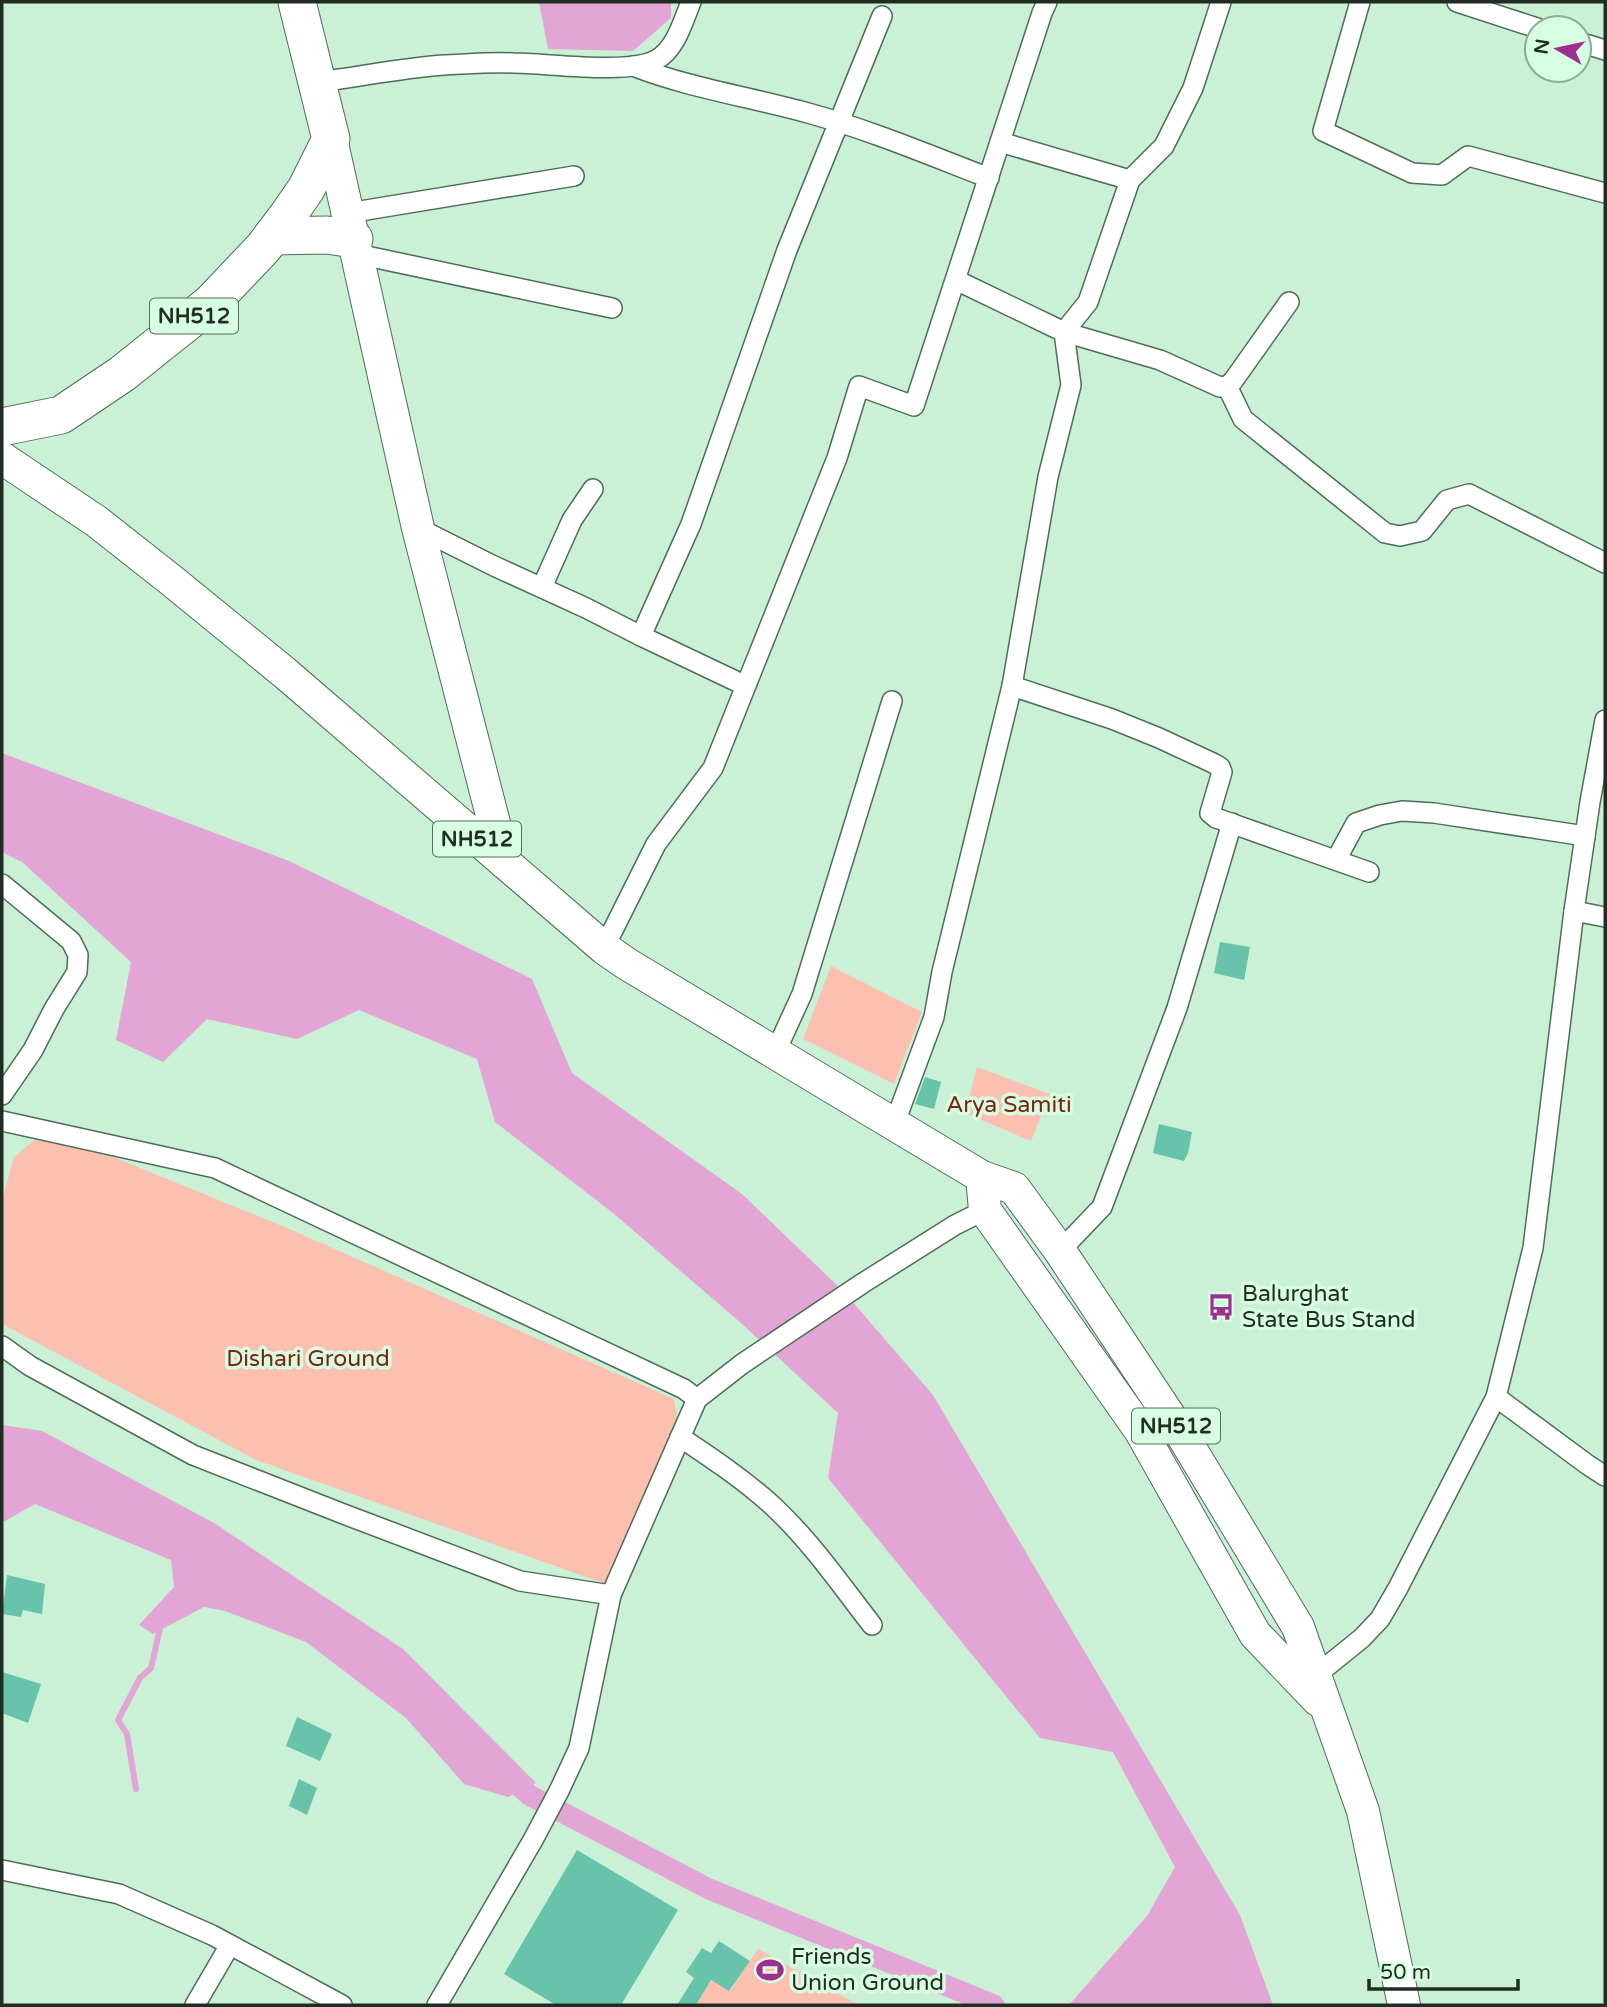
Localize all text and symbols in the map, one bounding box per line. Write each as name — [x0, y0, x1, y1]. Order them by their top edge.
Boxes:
north arrow — [1523, 14, 1593, 84]
text: N — [1530, 37, 1554, 56]
road number: NH512 — [150, 298, 238, 334]
road number: NH512 — [433, 822, 521, 856]
park label: Arya Samiti — [946, 1091, 1072, 1119]
place label: Balurghat State Bus Stand — [1242, 1280, 1415, 1334]
bus stop icon: Balurghat State Bus Stand — [1206, 1292, 1236, 1322]
park label: Dishari Ground — [226, 1345, 390, 1373]
road number: NH512 — [1132, 1408, 1220, 1444]
place label: Friends Union Ground — [791, 1943, 944, 1997]
scale bar — [1369, 1948, 1518, 1992]
sports icon: Friends Union Ground — [755, 1955, 785, 1985]
text: 50 m — [1380, 1960, 1431, 1985]

